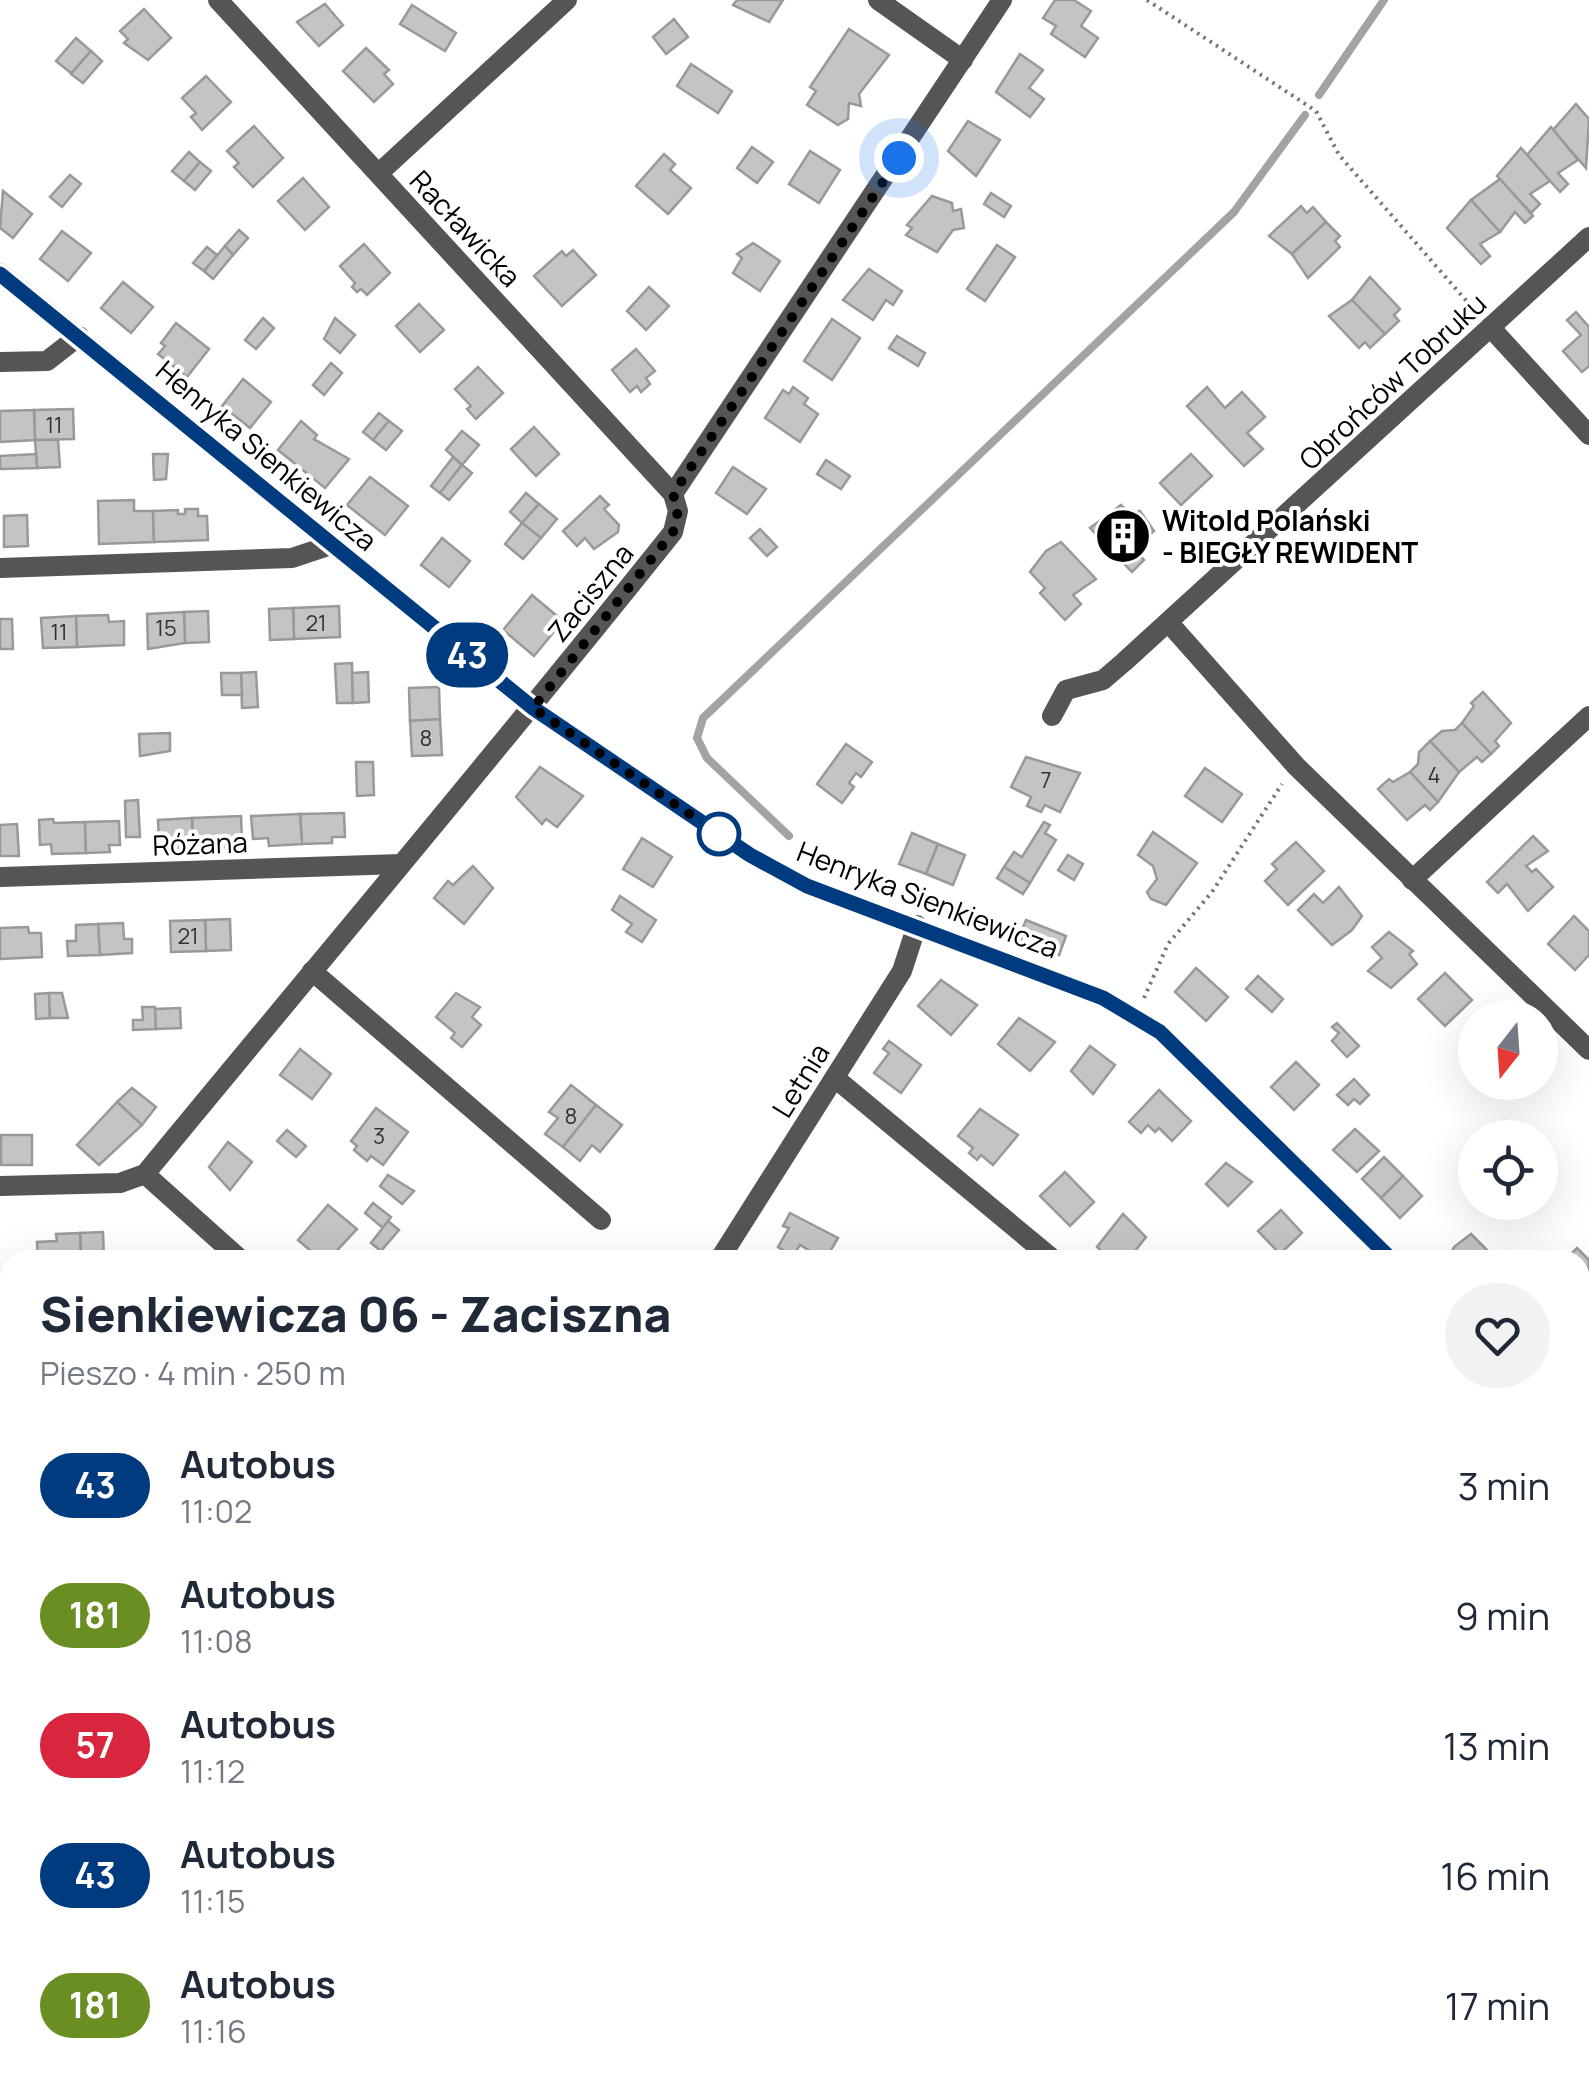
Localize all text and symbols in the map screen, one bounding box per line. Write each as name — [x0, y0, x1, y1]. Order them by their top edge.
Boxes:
your location — [874, 133, 924, 183]
street label: Racławicka — [402, 162, 530, 294]
street label: Obrońców Tobruku — [1290, 284, 1494, 478]
street label: Henryka Sienkiewicza — [149, 351, 385, 559]
house number: 11 — [45, 410, 63, 440]
place label: Witold Polański - BIEGŁY REWIDENT — [1162, 501, 1418, 571]
building icon: Witold Polański - BIEGŁY REWIDENT — [1093, 506, 1153, 566]
street label: Zaciszna — [539, 535, 641, 649]
house number: 21 — [305, 608, 327, 638]
house number: 15 — [155, 613, 177, 643]
house number: 11 — [50, 617, 68, 647]
line badge: 43 — [422, 622, 512, 688]
text: 43 — [446, 631, 488, 679]
house number: 8 — [420, 723, 432, 753]
house number: 4 — [1428, 760, 1440, 790]
house number: 7 — [1040, 765, 1052, 795]
unlabelled marker — [698, 813, 740, 855]
street label: Różana — [152, 822, 248, 864]
street label: Henryka Sienkiewicza — [792, 832, 1064, 966]
house number: 21 — [177, 921, 199, 951]
north arrow — [1458, 1000, 1558, 1100]
map controls — [1458, 1000, 1558, 1220]
street label: Letnia — [763, 1036, 837, 1124]
house number: 8 — [565, 1101, 577, 1131]
button: locate — [1458, 1120, 1558, 1220]
house number: 3 — [373, 1121, 385, 1151]
text: Sienkiewicza 06 - Zaciszna — [40, 1281, 672, 1346]
button: heart — [1445, 1283, 1550, 1388]
text: Pieszo · 4 min · 250 m — [40, 1351, 346, 1395]
text: Autobus — [180, 1437, 336, 1489]
text: 3 min — [1458, 1459, 1550, 1511]
text: 43 — [74, 1461, 116, 1509]
text: 11:02 — [180, 1489, 252, 1533]
text: Autobus — [180, 1567, 336, 1619]
text: 9 min — [1455, 1589, 1550, 1641]
text: 181 — [69, 1591, 121, 1639]
text: 11:08 — [180, 1619, 253, 1663]
text: Autobus — [180, 1697, 336, 1749]
text: 13 min — [1443, 1719, 1550, 1771]
text: 57 — [75, 1721, 115, 1769]
text: 11:12 — [180, 1749, 245, 1793]
text: Autobus — [180, 1827, 336, 1879]
text: 16 min — [1440, 1849, 1550, 1901]
text: 43 — [74, 1851, 116, 1899]
text: 11:15 — [180, 1879, 246, 1923]
text: Autobus — [180, 1957, 336, 2009]
text: 17 min — [1445, 1979, 1550, 2031]
text: 181 — [69, 1981, 121, 2029]
text: 11:16 — [180, 2009, 247, 2053]

